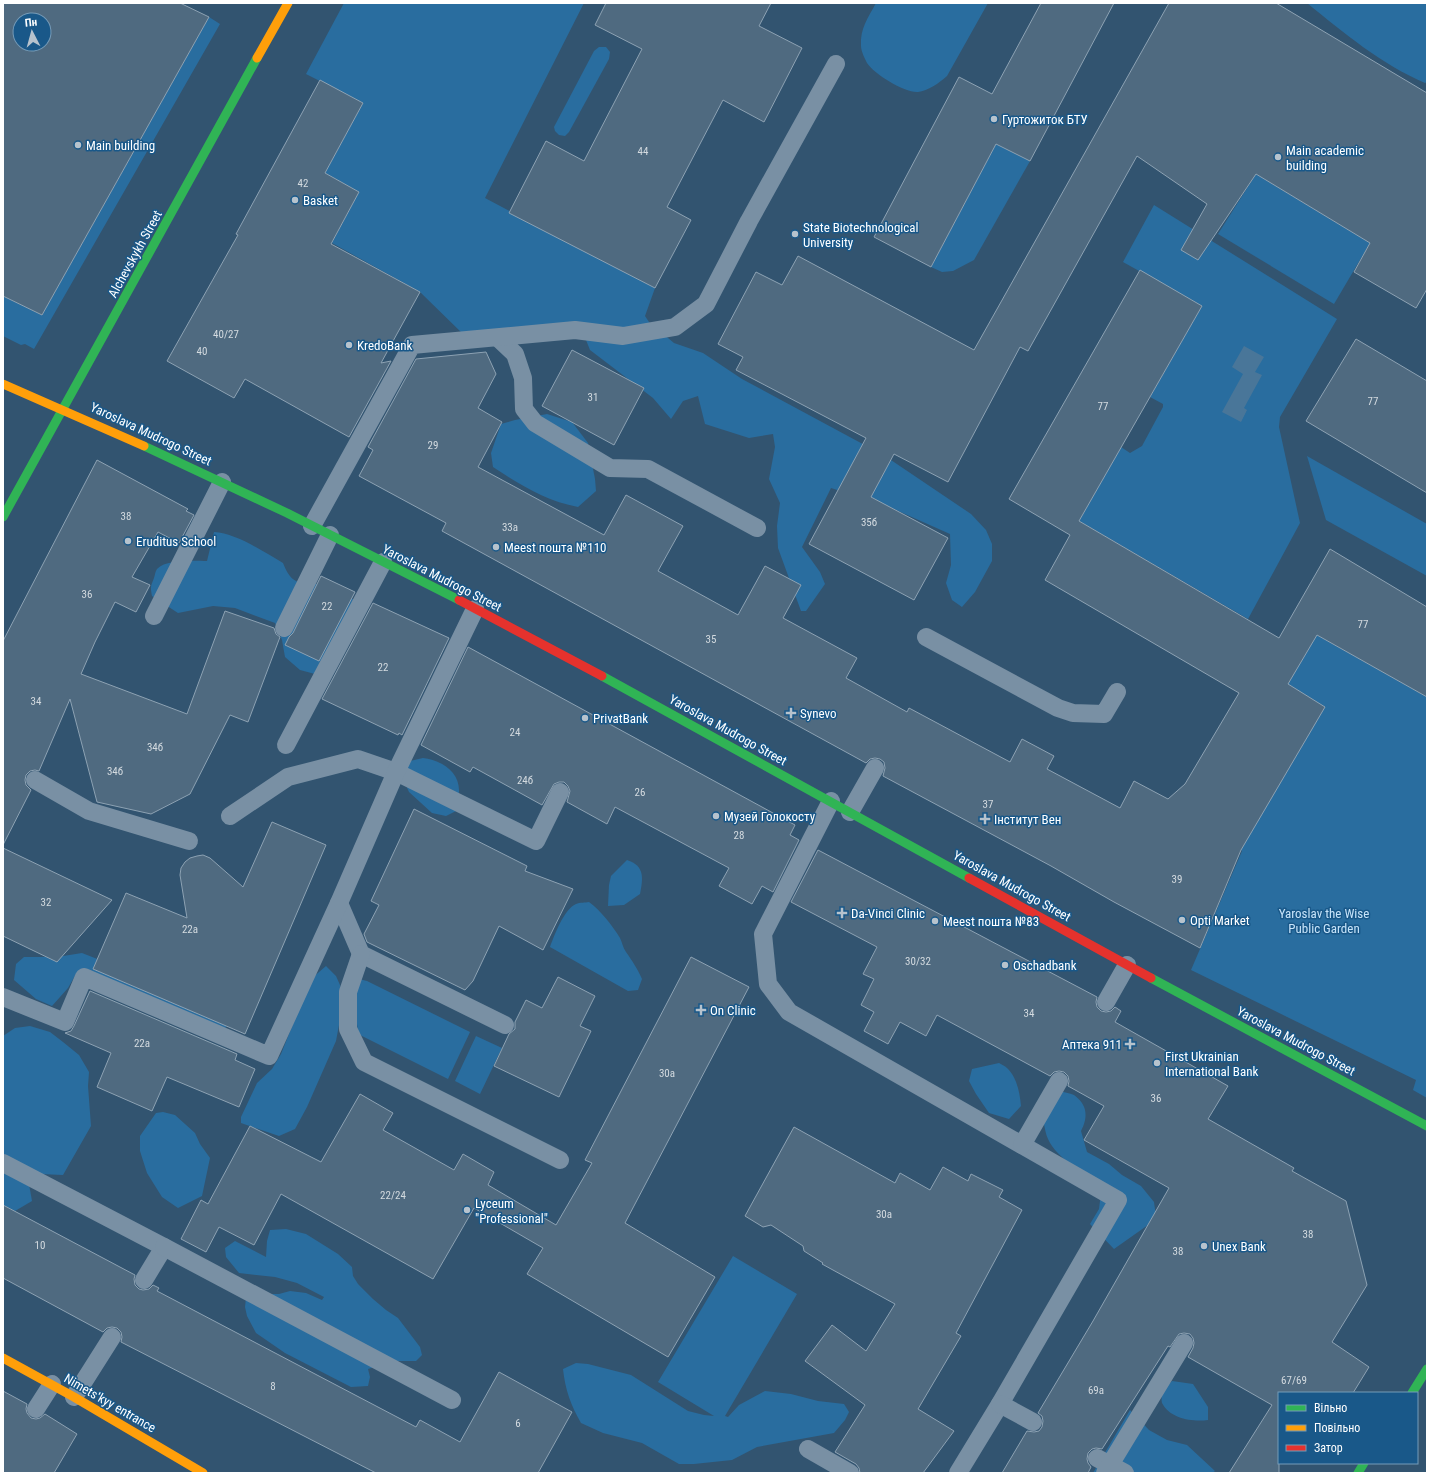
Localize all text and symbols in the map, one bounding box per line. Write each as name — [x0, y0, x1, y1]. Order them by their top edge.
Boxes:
north arrow — [12, 12, 52, 52]
text: Пн — [24, 15, 38, 30]
place label: Гуртожиток БТУ — [1002, 112, 1088, 127]
marker: Гуртожиток БТУ — [989, 114, 999, 124]
place label: Main building — [86, 138, 155, 153]
marker: Main building — [73, 140, 83, 150]
place label: Main academic building — [1286, 143, 1364, 173]
house number: 44 — [638, 145, 649, 158]
marker: Main academic building — [1273, 152, 1283, 162]
house number: 42 — [298, 177, 308, 190]
place label: Basket — [303, 193, 338, 208]
marker: Basket — [290, 195, 300, 205]
street label: Alchevskykh Street — [105, 208, 165, 300]
place label: State Biotechnological University — [803, 220, 919, 250]
marker: State Biotechnological University — [790, 229, 800, 239]
house number: 40/27 — [213, 328, 239, 341]
place label: KredoBank — [357, 338, 413, 353]
marker: KredoBank — [344, 340, 354, 350]
house number: 40 — [197, 345, 207, 358]
house number: 31 — [588, 391, 598, 404]
house number: 77 — [1368, 395, 1378, 408]
street label: Yaroslava Mudrogo Street — [88, 399, 214, 469]
house number: 77 — [1098, 400, 1108, 413]
house number: 29 — [428, 439, 438, 452]
house number: 38 — [121, 510, 131, 523]
house number: 35б — [861, 516, 877, 529]
house number: 33а — [502, 521, 518, 534]
place label: Eruditus School — [136, 534, 216, 549]
marker: Eruditus School — [123, 536, 133, 546]
place label: Meest пошта №110 — [504, 540, 606, 555]
street label: Yaroslava Mudrogo Street — [380, 541, 504, 615]
marker: Meest пошта №110 — [491, 542, 501, 552]
house number: 36 — [82, 588, 92, 601]
house number: 22 — [322, 600, 332, 613]
house number: 77 — [1358, 618, 1368, 631]
house number: 35 — [706, 633, 716, 646]
house number: 22 — [378, 661, 388, 674]
street label: Yaroslava Mudrogo Street — [667, 691, 789, 769]
house number: 34 — [31, 695, 42, 708]
place label: Synevo — [800, 706, 836, 721]
marker: Synevo — [785, 707, 797, 719]
place label: PrivatBank — [593, 711, 648, 726]
marker: PrivatBank — [580, 713, 590, 723]
house number: 24 — [510, 726, 521, 739]
house number: 34б — [147, 741, 163, 754]
house number: 34б — [107, 765, 123, 778]
house number: 24б — [517, 774, 533, 787]
house number: 26 — [635, 786, 645, 799]
house number: 37 — [983, 798, 993, 811]
place label: Музей Голокосту — [724, 809, 816, 824]
marker: Музей Голокосту — [711, 811, 721, 821]
place label: Інститут Вен — [994, 812, 1061, 827]
marker: Інститут Вен — [979, 813, 991, 825]
house number: 28 — [734, 829, 744, 842]
street label: Yaroslava Mudrogo Street — [951, 847, 1073, 925]
house number: 39 — [1172, 873, 1182, 886]
house number: 32 — [41, 896, 51, 909]
place label: Da-Vinci Сlinic — [851, 906, 925, 921]
park label: Yaroslav the Wise Public Garden — [1279, 906, 1369, 936]
marker: Da-Vinci Сlinic — [836, 907, 848, 919]
place label: Opti Market — [1190, 913, 1250, 928]
place label: Meest пошта №83 — [943, 914, 1039, 929]
marker: Opti Market — [1177, 915, 1187, 925]
marker: Meest пошта №83 — [930, 916, 940, 926]
house number: 22а — [182, 923, 198, 936]
house number: 30/32 — [905, 955, 931, 968]
place label: Oschadbank — [1013, 958, 1077, 973]
marker: Oschadbank — [1000, 960, 1010, 970]
place label: On Clinic — [710, 1003, 756, 1018]
street label: Yaroslava Mudrogo Street — [1234, 1003, 1358, 1079]
marker: On Clinic — [695, 1004, 707, 1016]
house number: 34 — [1024, 1007, 1035, 1020]
house number: 22а — [134, 1037, 150, 1050]
place label: Аптека 911 — [1062, 1037, 1122, 1052]
marker: Аптека 911 — [1125, 1039, 1135, 1049]
place label: First Ukrainian International Bank — [1165, 1049, 1258, 1079]
marker: First Ukrainian International Bank — [1152, 1058, 1162, 1068]
house number: 30а — [659, 1067, 675, 1080]
house number: 36 — [1151, 1092, 1161, 1105]
house number: 22/24 — [380, 1189, 406, 1202]
place label: Lyceum "Professional" — [475, 1196, 548, 1226]
marker: Lyceum "Professional" — [462, 1205, 472, 1215]
house number: 30а — [876, 1208, 892, 1221]
house number: 38 — [1303, 1228, 1313, 1241]
house number: 10 — [35, 1239, 45, 1252]
place label: Unex Bank — [1212, 1239, 1266, 1254]
marker: Unex Bank — [1199, 1241, 1209, 1251]
house number: 38 — [1173, 1245, 1183, 1258]
street label: Nimetsʹkyy entrance — [61, 1371, 159, 1435]
house number: 67/69 — [1281, 1374, 1307, 1387]
house number: 8 — [270, 1380, 276, 1393]
house number: 69а — [1088, 1384, 1104, 1397]
legend — [1278, 1392, 1418, 1464]
text: Вільно — [1314, 1401, 1347, 1415]
house number: 6 — [515, 1417, 521, 1430]
text: Повільно — [1314, 1421, 1360, 1435]
text: Затор — [1314, 1441, 1343, 1455]

